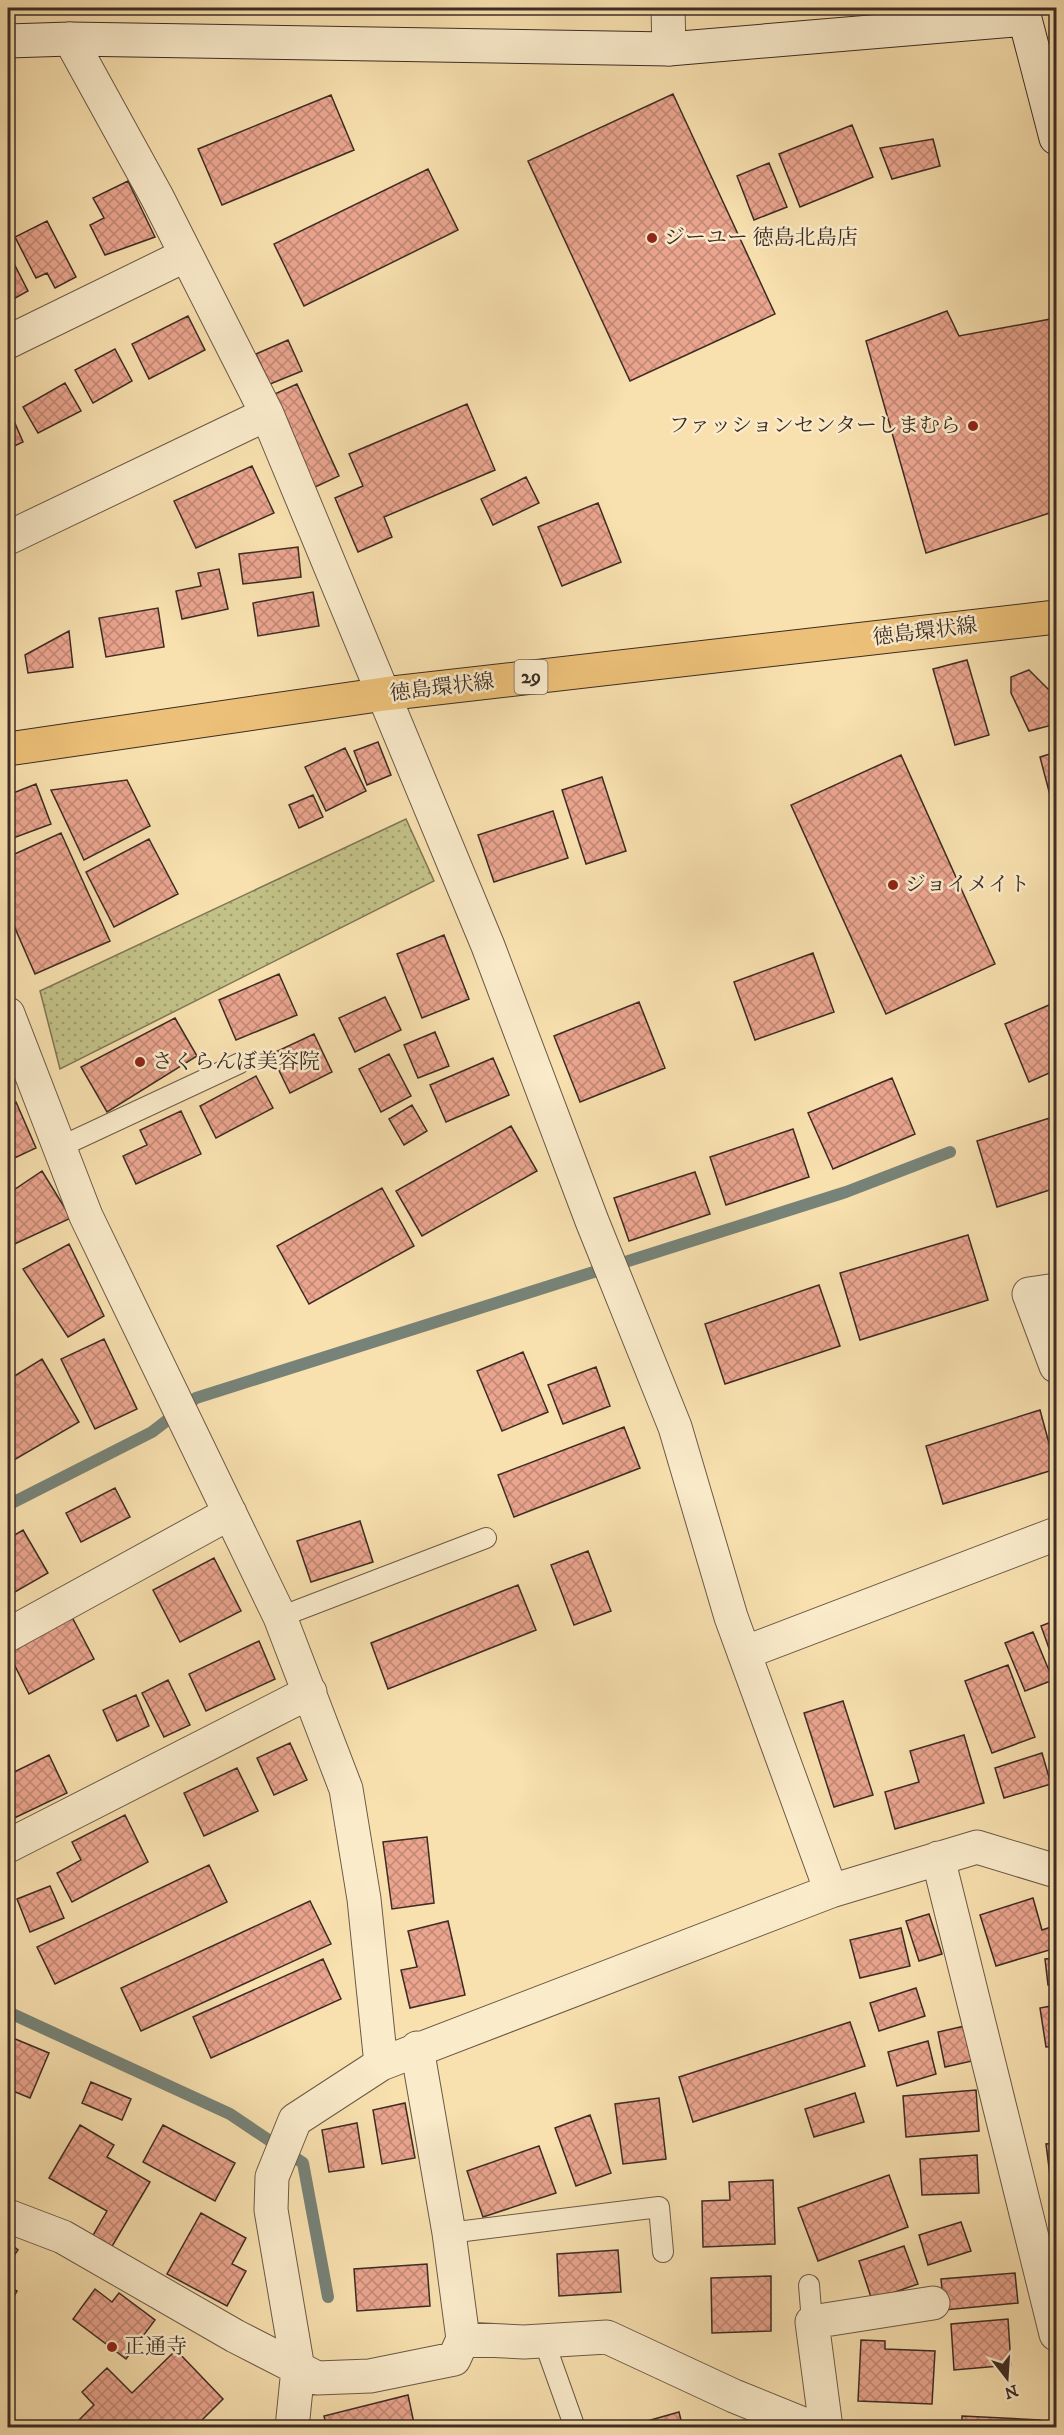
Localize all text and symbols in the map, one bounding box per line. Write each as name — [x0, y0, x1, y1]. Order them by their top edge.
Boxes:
place label: ジーユー 徳島北島店 — [664, 225, 858, 251]
marker: ジーユー 徳島北島店 — [645, 231, 659, 245]
place label: ファッションセンターしまむら — [669, 413, 961, 439]
marker: ファッションセンターしまむら — [966, 419, 980, 433]
street label: 徳島環状線 — [871, 613, 979, 651]
road number: 29 — [514, 660, 548, 694]
street label: 徳島環状線 — [388, 669, 496, 707]
place label: ジョイメイト — [905, 872, 1030, 898]
marker: ジョイメイト — [886, 878, 900, 892]
place label: さくらんぼ美容院 — [152, 1049, 320, 1075]
marker: さくらんぼ美容院 — [133, 1055, 147, 1069]
place label: 正通寺 — [124, 2334, 187, 2360]
marker: 正通寺 — [105, 2340, 119, 2354]
north arrow — [977, 2348, 1037, 2408]
text: N — [1002, 2380, 1020, 2403]

